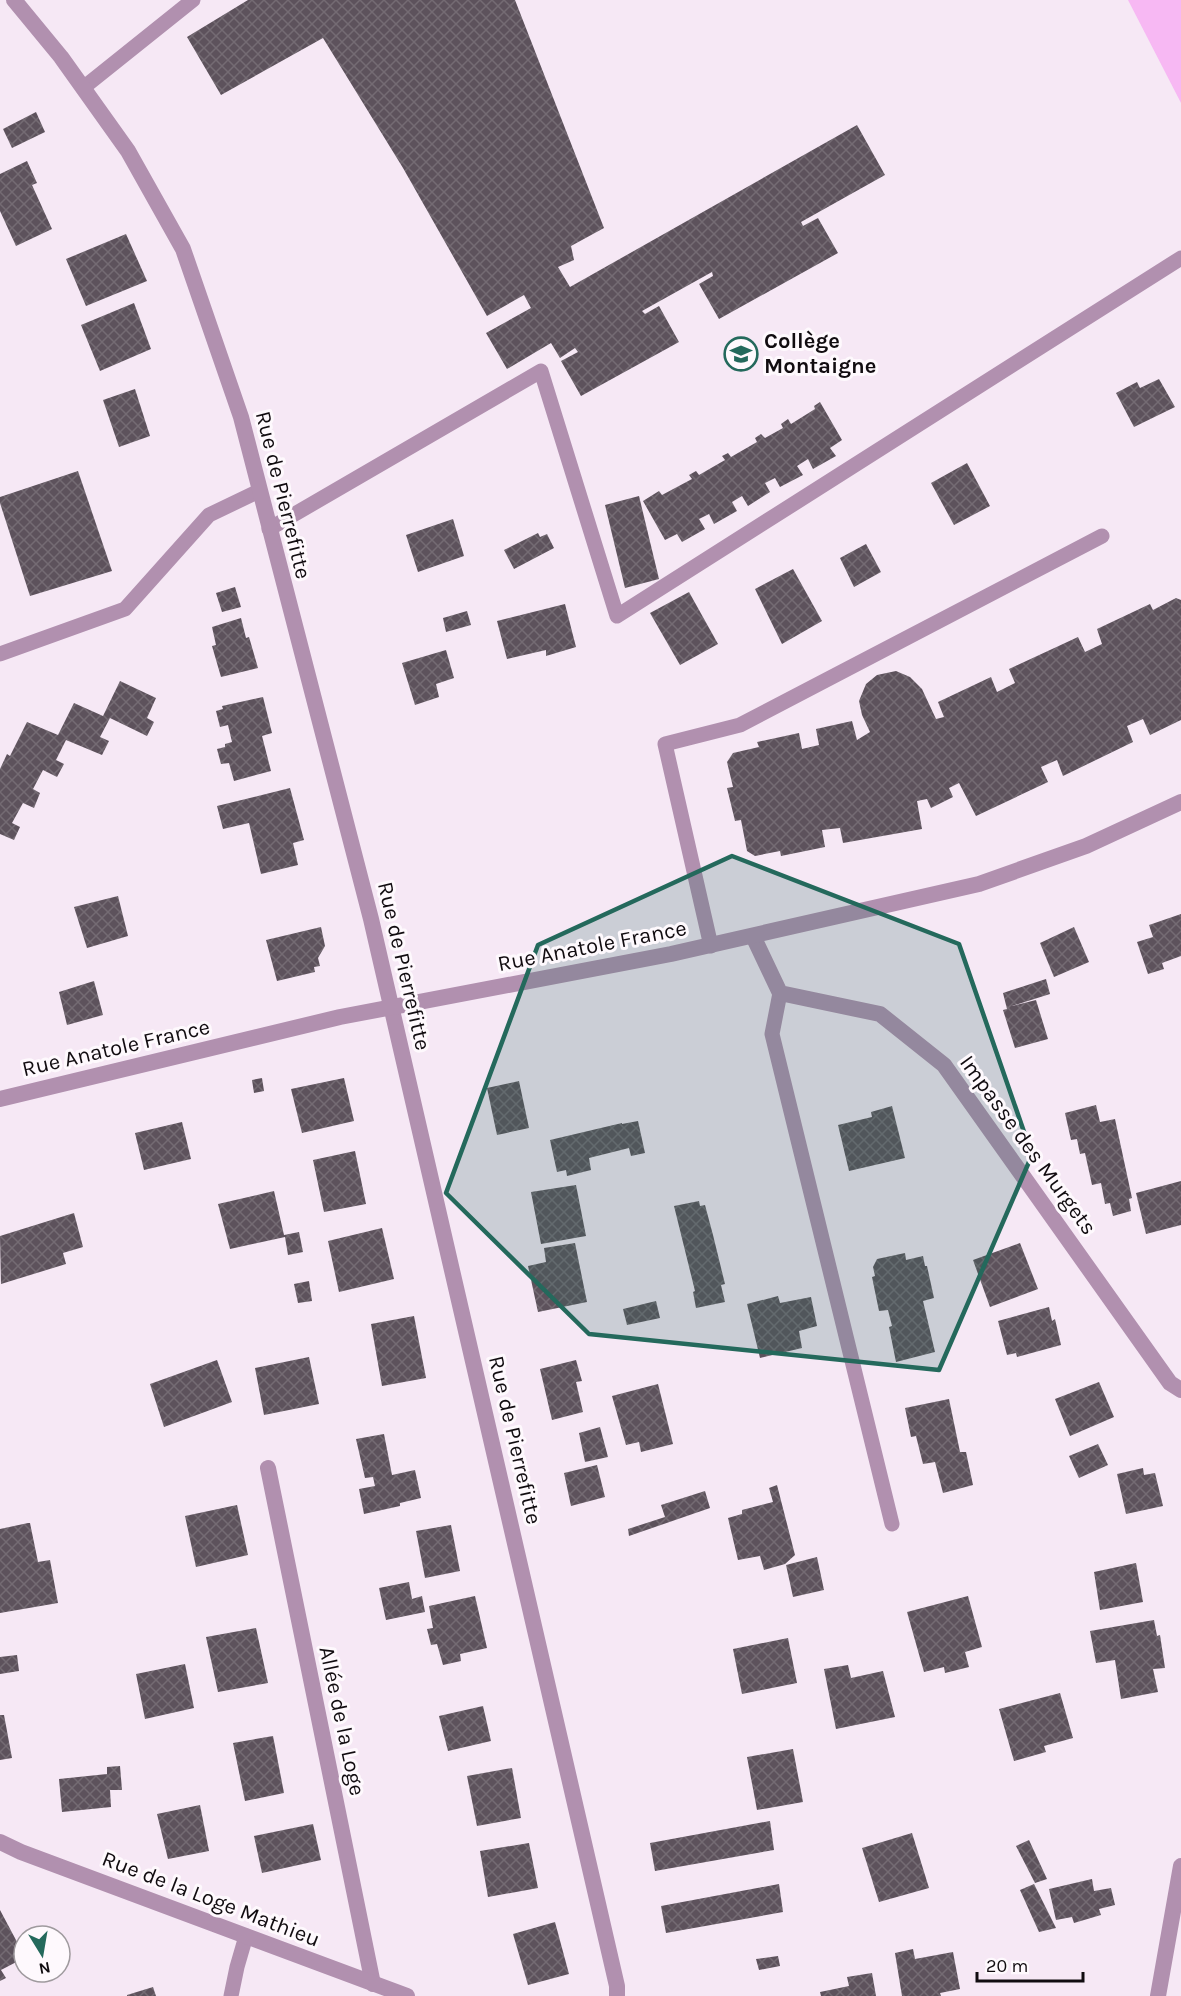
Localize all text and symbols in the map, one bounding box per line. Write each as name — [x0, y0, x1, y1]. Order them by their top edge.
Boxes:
place label: Collège Montaigne — [764, 328, 876, 379]
school or university icon: Collège Montaigne — [723, 336, 759, 372]
street label: Rue de Pierrefitte — [250, 408, 316, 582]
street label: Rue de Pierrefitte — [372, 879, 436, 1053]
street label: Rue Anatole France — [495, 915, 689, 977]
street label: Rue Anatole France — [20, 1014, 212, 1082]
street label: Impasse des Murgets — [954, 1050, 1102, 1240]
street label: Rue de Pierrefitte — [483, 1353, 547, 1527]
street label: Allée de la Loge — [313, 1644, 371, 1798]
street label: Rue de la Loge Mathieu — [98, 1845, 324, 1953]
north arrow — [12, 1924, 72, 1984]
scale bar — [977, 1945, 1084, 1983]
text: 20 m — [986, 1955, 1028, 1977]
text: N — [37, 1958, 52, 1979]

